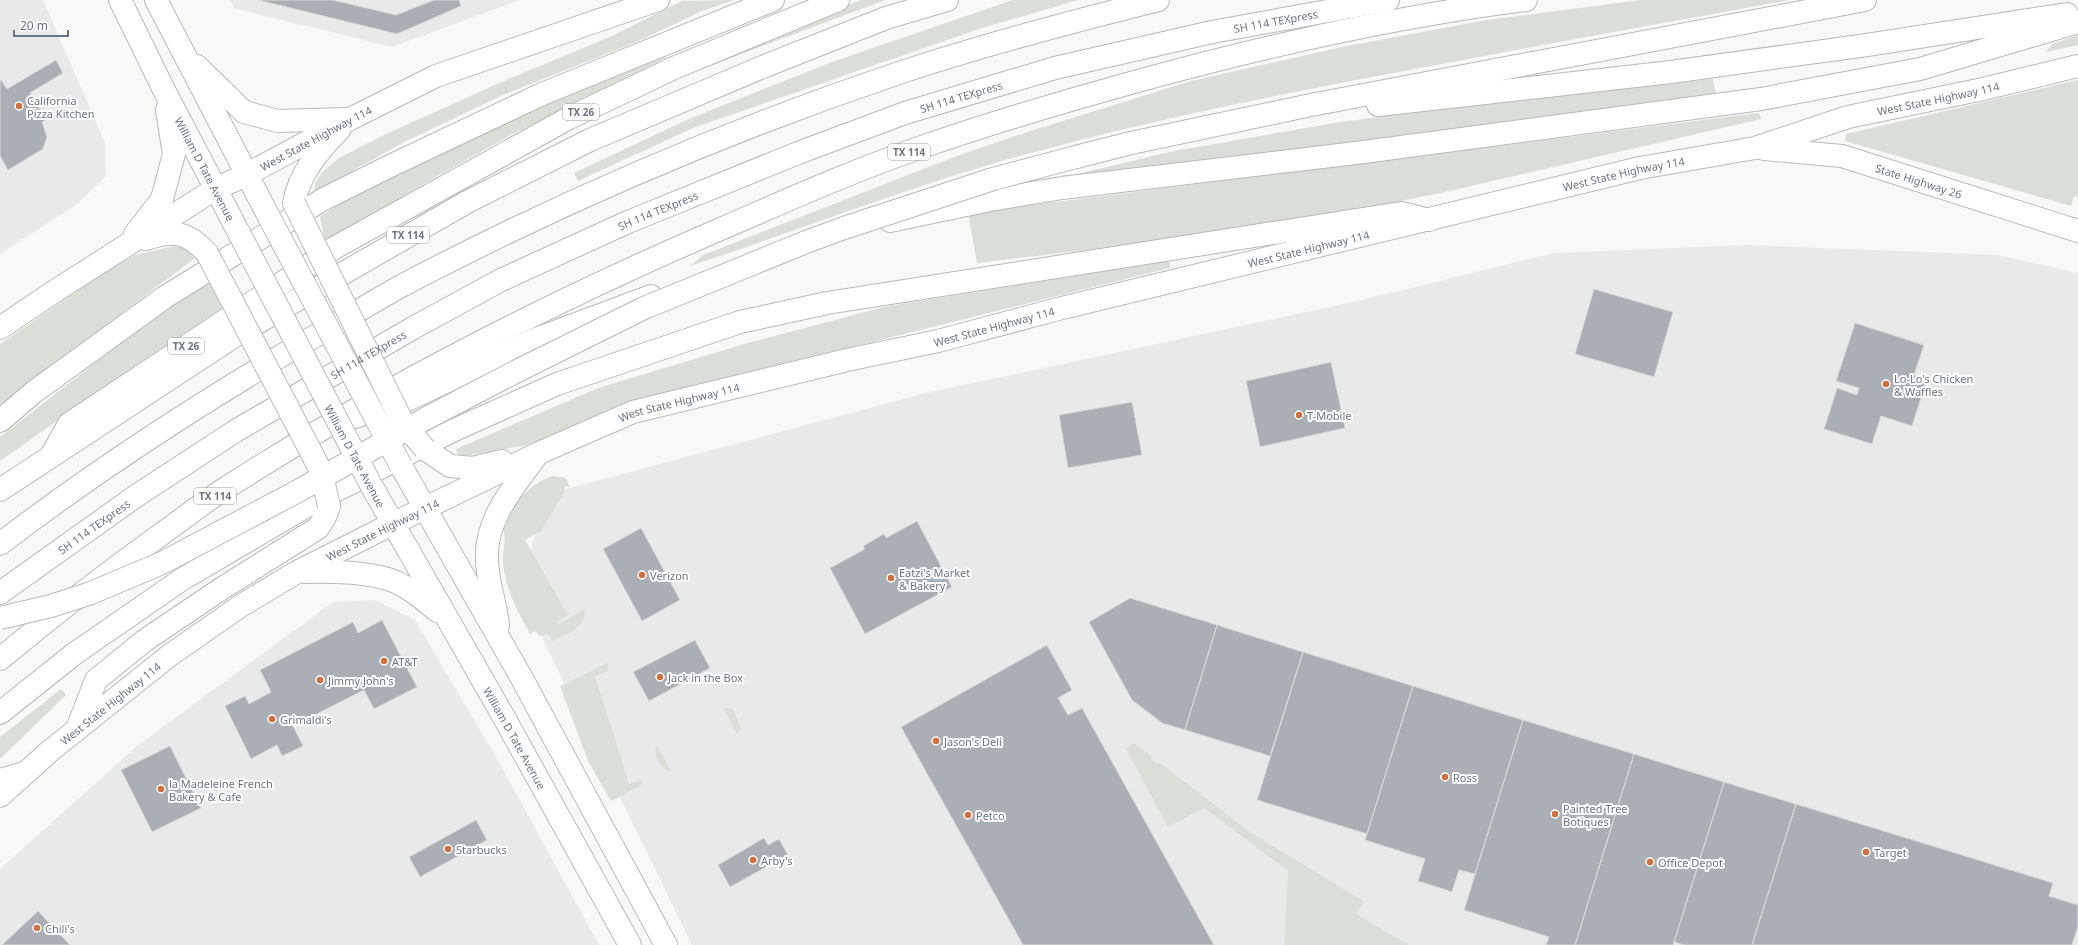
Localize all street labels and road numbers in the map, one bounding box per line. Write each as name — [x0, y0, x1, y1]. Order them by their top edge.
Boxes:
street label: SH 114 TEXpress — [1232, 5, 1319, 35]
street label: SH 114 TEXpress — [918, 77, 1004, 116]
street label: West State Highway 114 — [1876, 78, 2001, 118]
street label: West State Highway 114 — [257, 102, 375, 174]
road number: TX 26 — [563, 104, 599, 120]
street label: William D Tate Avenue — [172, 114, 239, 223]
road number: TX 114 — [888, 144, 930, 160]
street label: West State Highway 114 — [1561, 153, 1686, 194]
street label: State Highway 26 — [1874, 160, 1964, 201]
street label: SH 114 TEXpress — [615, 187, 700, 233]
street label: West State Highway 114 — [1246, 226, 1371, 270]
road number: TX 114 — [387, 227, 429, 243]
street label: West State Highway 114 — [932, 303, 1057, 349]
street label: SH 114 TEXpress — [327, 326, 409, 382]
road number: TX 26 — [168, 338, 204, 354]
street label: West State Highway 114 — [616, 379, 742, 425]
street label: William D Tate Avenue — [321, 402, 389, 510]
road number: TX 114 — [194, 488, 236, 504]
street label: SH 114 TEXpress — [54, 495, 133, 557]
street label: West State Highway 114 — [323, 495, 442, 564]
street label: West State Highway 114 — [57, 658, 164, 748]
street label: William D Tate Avenue — [480, 684, 550, 792]

